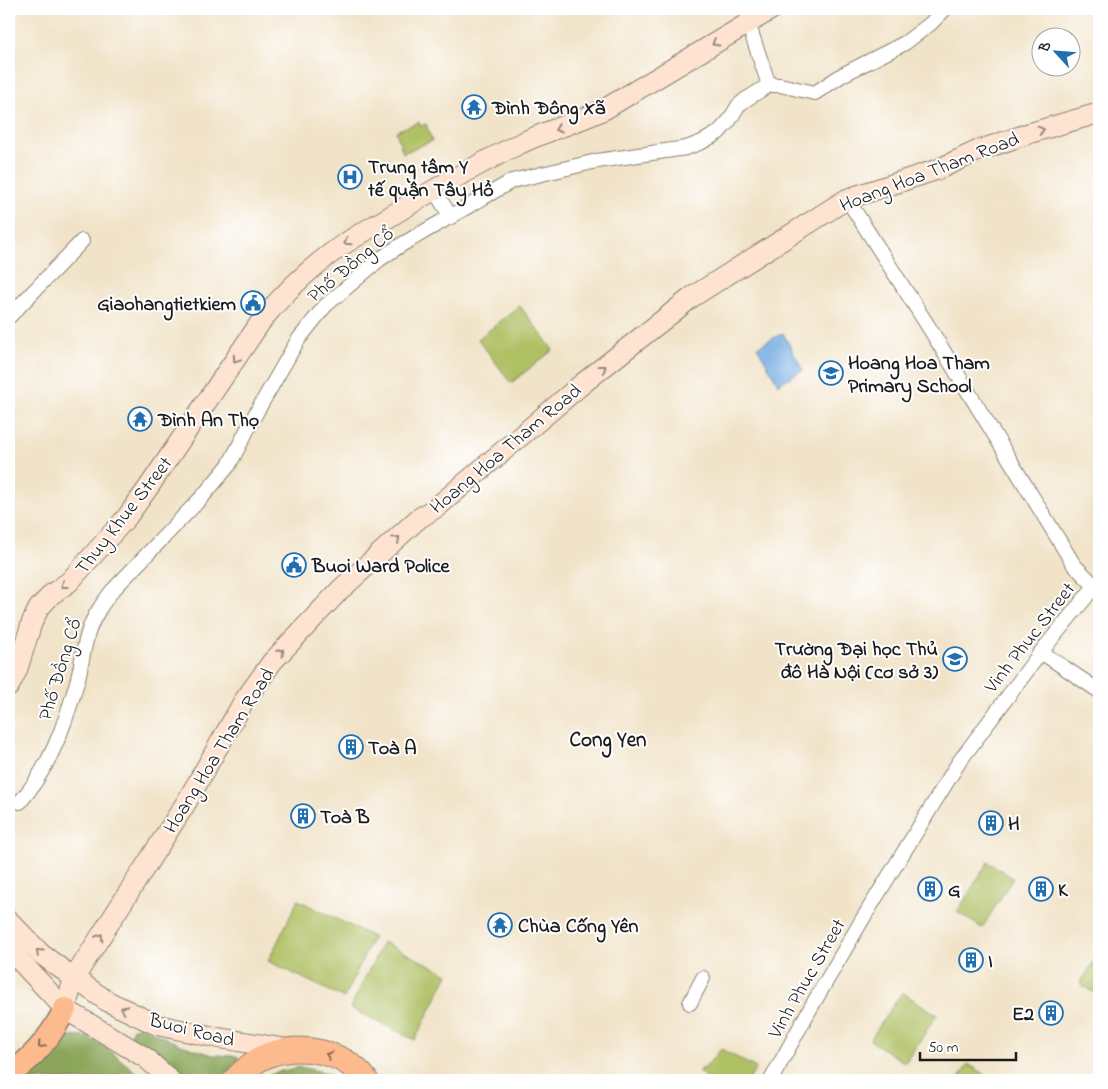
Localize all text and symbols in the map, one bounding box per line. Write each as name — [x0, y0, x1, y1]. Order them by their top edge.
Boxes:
north arrow — [1030, 28, 1080, 78]
one-way arrow — [711, 36, 720, 46]
text: B — [1034, 38, 1057, 57]
temple icon: Đình Đông Xã — [461, 94, 487, 120]
place label: Đình Đông Xã — [491, 95, 606, 125]
one-way arrow — [554, 124, 562, 134]
one-way arrow — [1037, 125, 1045, 135]
street label: Hoang Hoa Tham Road — [836, 126, 1024, 222]
place label: Trung tâm Y tế quận Tây Hồ — [367, 154, 494, 207]
hospital icon: Trung tâm Y tế quận Tây Hồ — [337, 164, 363, 190]
street label: Phố Đồng Cổ — [302, 221, 402, 312]
one-way arrow — [343, 236, 353, 245]
public building icon: Giaohangtietkiem — [240, 290, 266, 316]
place label: Giaohangtietkiem — [97, 291, 236, 321]
place label: Hoang Hoa Tham Primary School — [848, 350, 990, 403]
one-way arrow — [233, 353, 242, 363]
school or university icon: Hoang Hoa Tham Primary School — [818, 360, 844, 386]
one-way arrow — [597, 366, 606, 374]
street label: Hoang Hoa Tham Road — [424, 378, 589, 523]
temple icon: Đình An Thọ — [127, 406, 153, 432]
place label: Đình An Thọ — [157, 407, 259, 436]
street label: Thuy Khue Street — [69, 451, 181, 582]
one-way arrow — [391, 535, 400, 544]
public building icon: Buoi Ward Police — [281, 552, 307, 578]
place label: Buoi Ward Police — [311, 553, 451, 582]
street label: Vinh Phuc Street — [978, 577, 1084, 701]
one-way arrow — [61, 580, 70, 588]
street label: Phố Đồng Cổ — [32, 615, 92, 725]
place label: Trường Đại học Thủ đô Hà Nội (cơ sở 3) — [775, 636, 938, 688]
school or university icon: Trường Đại học Thủ đô Hà Nội (cơ sở 3) — [942, 646, 968, 672]
one-way arrow — [275, 649, 284, 658]
street label: Hoang Hoa Tham Road — [157, 663, 284, 840]
district label: Cong Yen — [570, 726, 646, 758]
building icon: Toà A — [338, 734, 364, 760]
place label: Toà A — [368, 735, 417, 764]
building icon: Toà B — [290, 803, 316, 829]
place label: Toà B — [320, 804, 370, 833]
building icon: H — [978, 810, 1004, 836]
place label: H — [1008, 811, 1020, 840]
building icon: G — [917, 876, 943, 902]
building icon: K — [1028, 876, 1054, 902]
place label: G — [948, 877, 961, 906]
place label: K — [1058, 877, 1069, 906]
temple icon: Chùa Cống Yên — [487, 912, 513, 938]
place label: Chùa Cống Yên — [518, 913, 638, 943]
street label: Vinh Phuc Street — [762, 914, 854, 1045]
one-way arrow — [94, 934, 104, 943]
building icon: I — [958, 947, 984, 973]
place label: I — [988, 948, 993, 977]
one-way arrow — [36, 949, 45, 958]
building icon: E2 — [1038, 1000, 1064, 1026]
place label: E2 — [1012, 1001, 1034, 1030]
one-way arrow — [120, 1005, 129, 1015]
street label: Buoi Road — [145, 1007, 237, 1056]
scale bar — [920, 1029, 1017, 1061]
text: 50 m — [928, 1037, 959, 1059]
one-way arrow — [38, 1040, 47, 1049]
one-way arrow — [325, 1051, 334, 1061]

